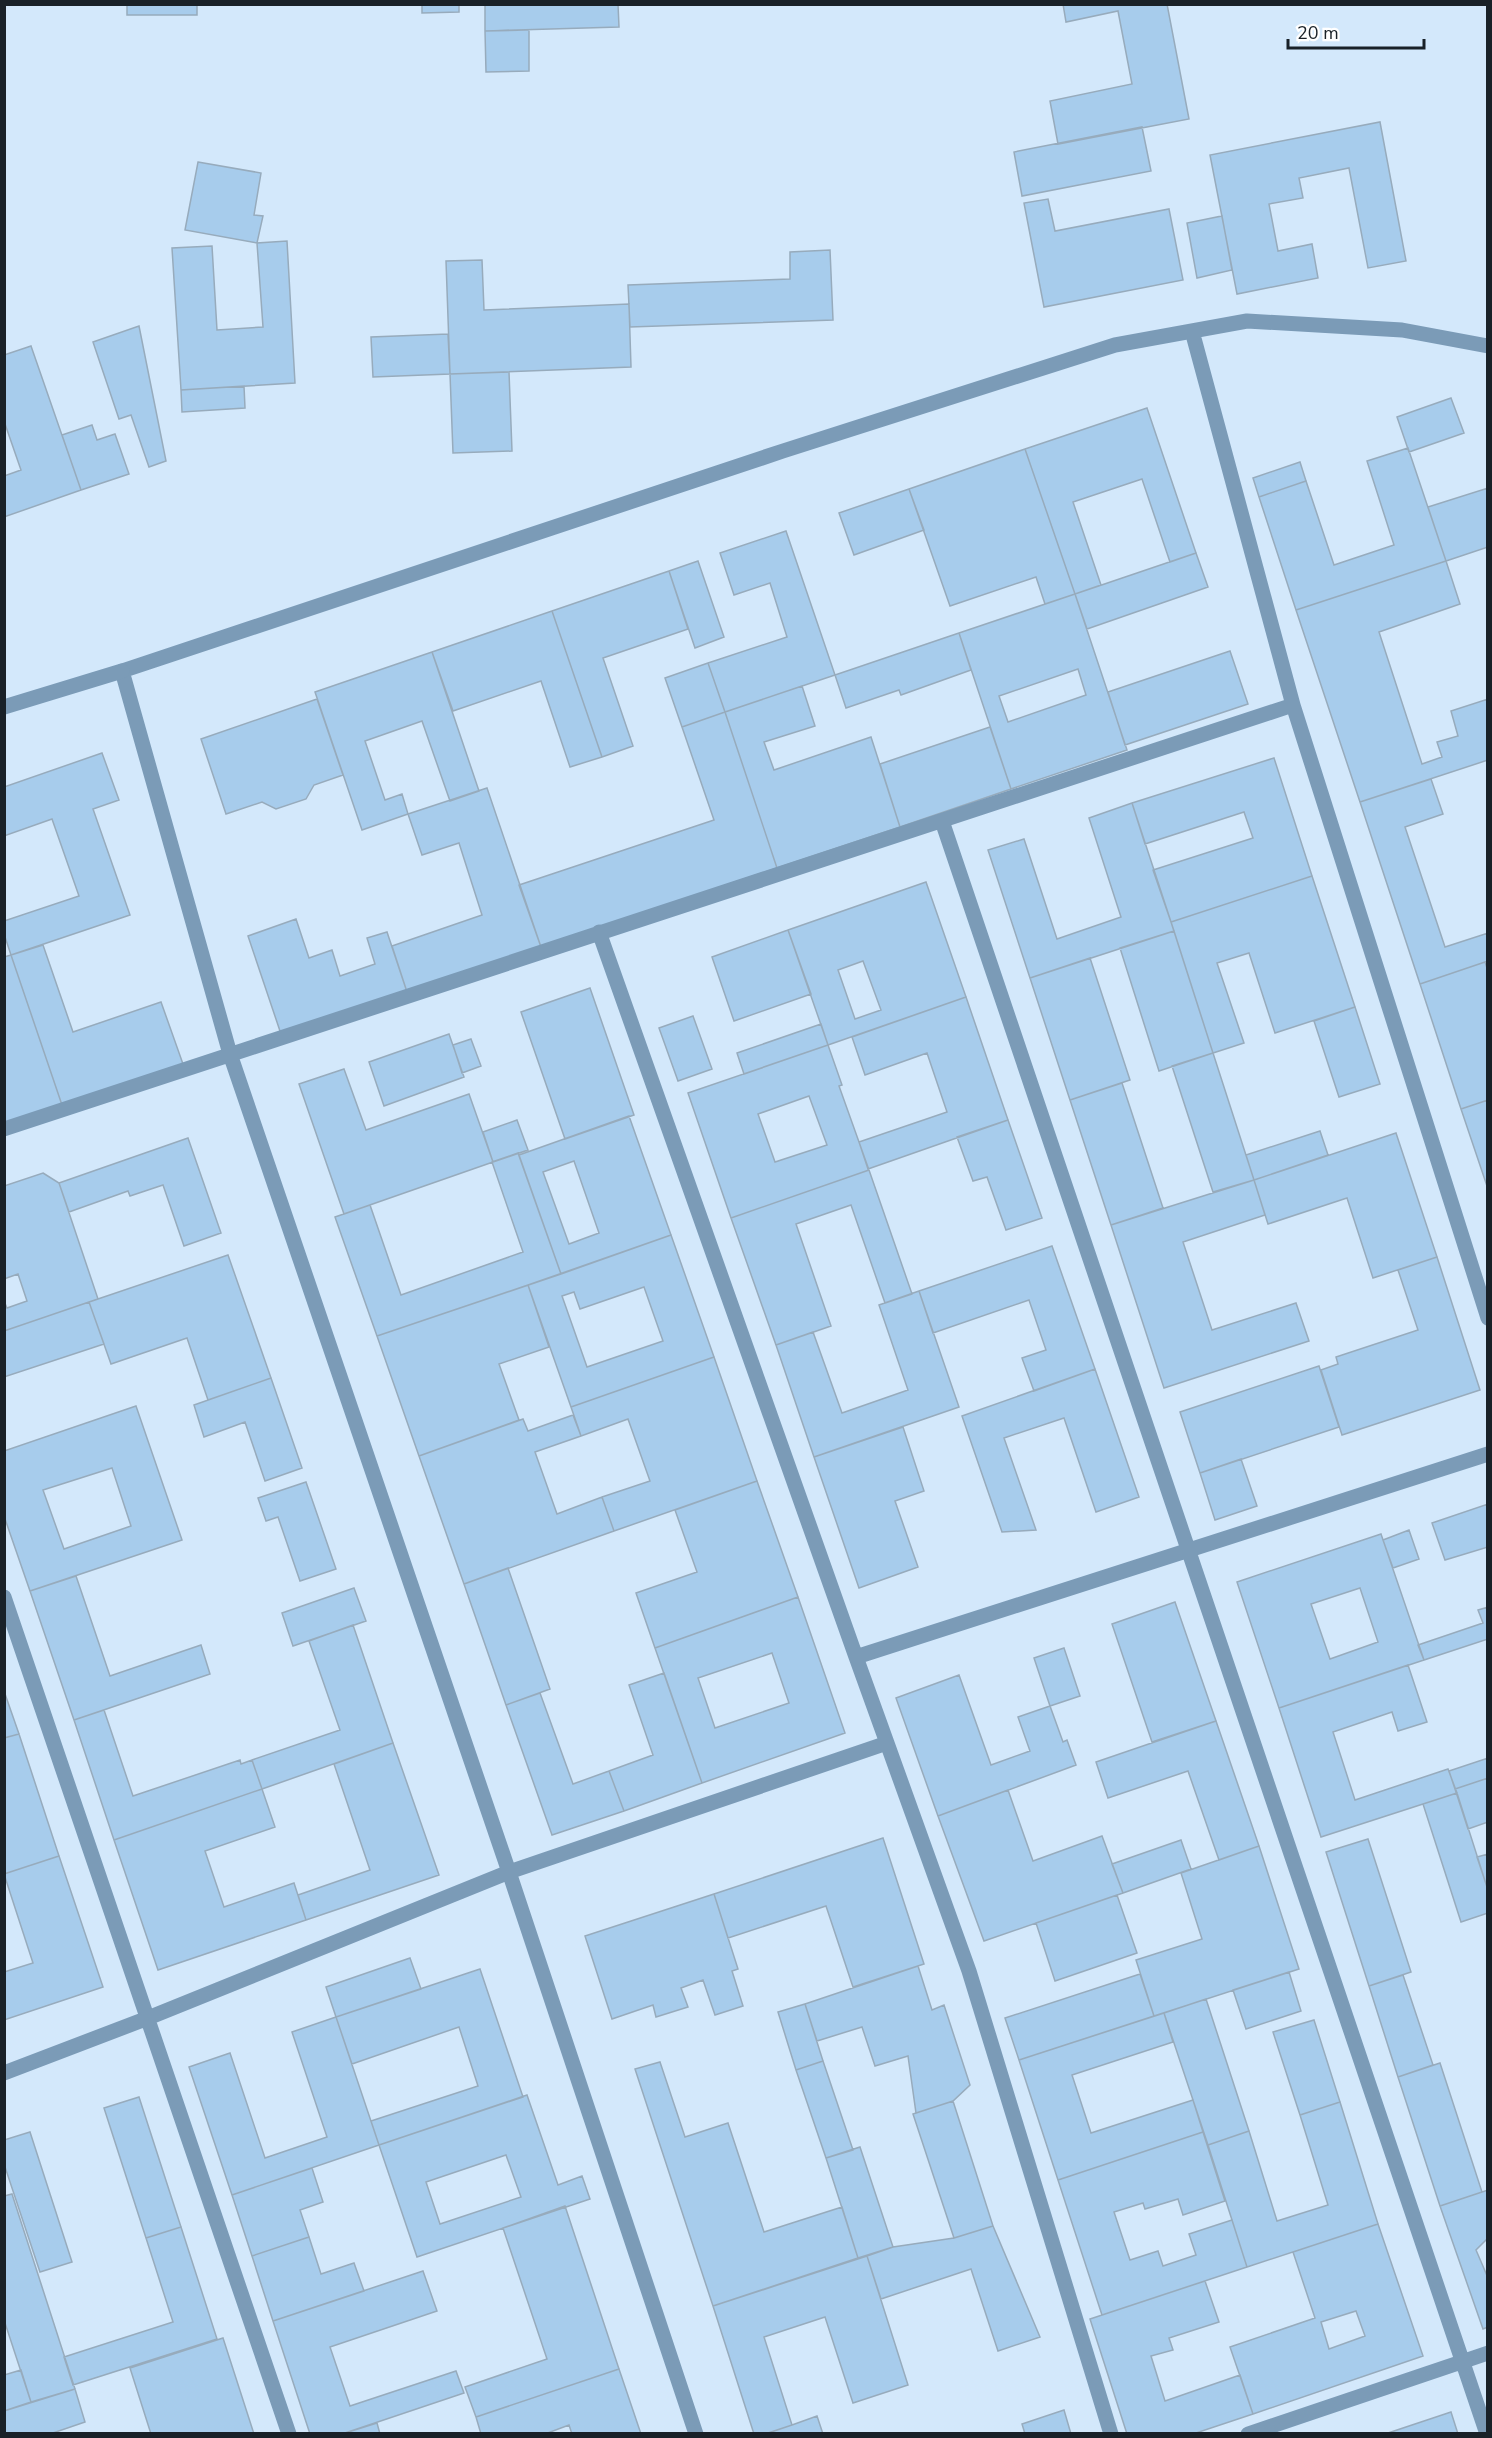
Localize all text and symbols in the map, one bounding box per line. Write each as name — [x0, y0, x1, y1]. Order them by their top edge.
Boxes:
scale bar — [1288, 12, 1424, 50]
text: 20 m — [1297, 21, 1339, 45]

